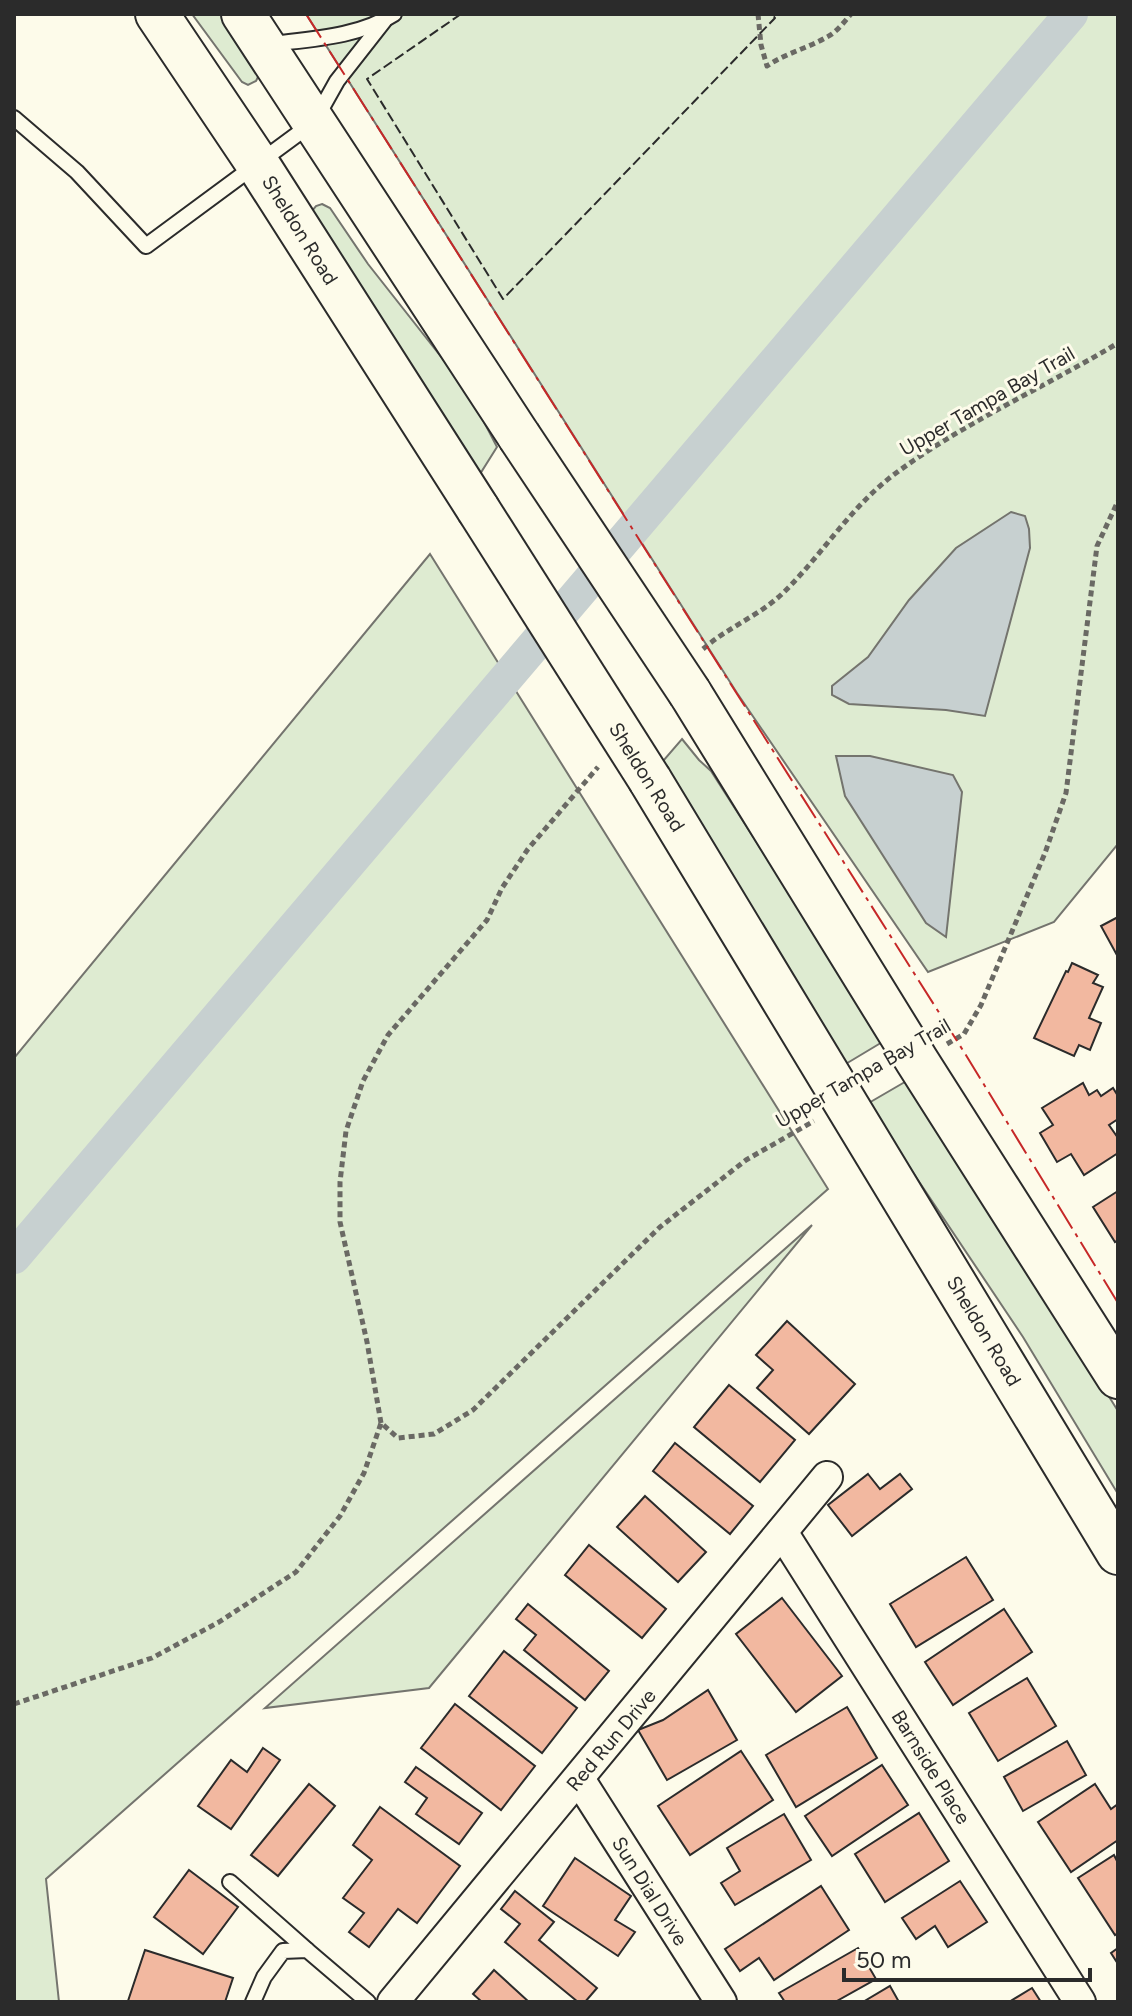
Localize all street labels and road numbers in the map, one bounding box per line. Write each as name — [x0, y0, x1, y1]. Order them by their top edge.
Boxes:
street label: Sheldon Road — [257, 171, 343, 289]
street label: Upper Tampa Bay Trail — [895, 341, 1079, 461]
street label: Sheldon Road — [604, 718, 690, 836]
street label: Upper Tampa Bay Trail — [771, 1013, 955, 1133]
street label: Sheldon Road — [942, 1272, 1026, 1390]
street label: Red Run Drive — [561, 1684, 661, 1796]
street label: Barnside Place — [886, 1706, 976, 1828]
street label: Sun Dial Drive — [607, 1832, 693, 1950]

